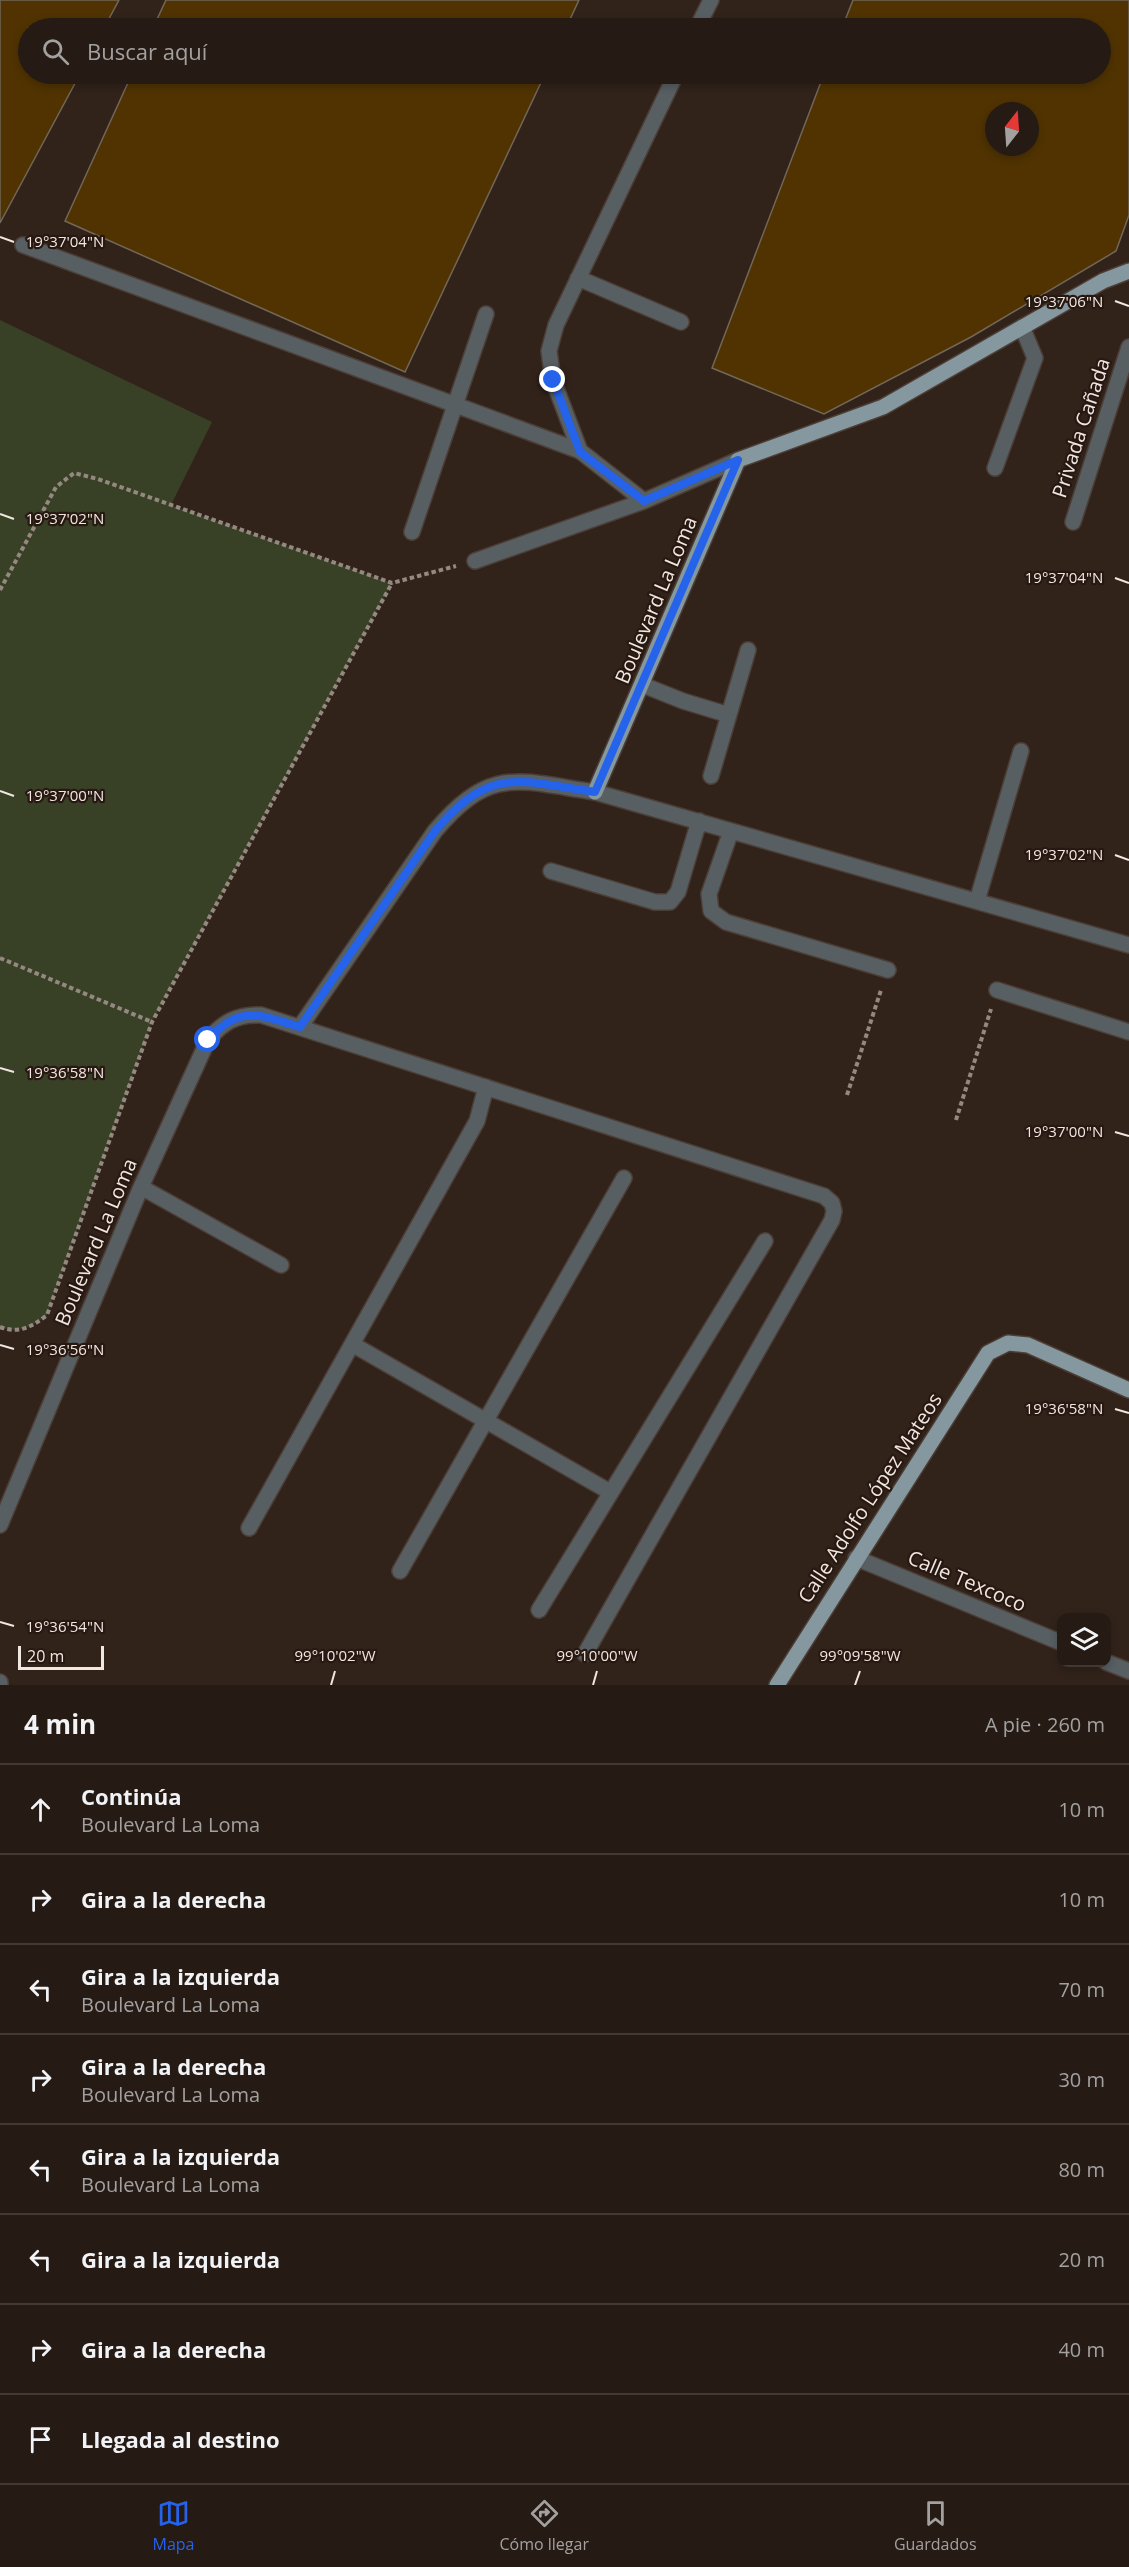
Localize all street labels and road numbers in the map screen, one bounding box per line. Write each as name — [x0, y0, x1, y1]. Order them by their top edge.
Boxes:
street label: Privada Cañada — [1045, 355, 1116, 501]
street label: Boulevard La Loma — [608, 512, 703, 687]
street label: Boulevard La Loma — [48, 1154, 143, 1329]
street label: Calle Adolfo López Mateos — [791, 1387, 948, 1608]
street label: Calle Texcoco — [904, 1543, 1031, 1618]

